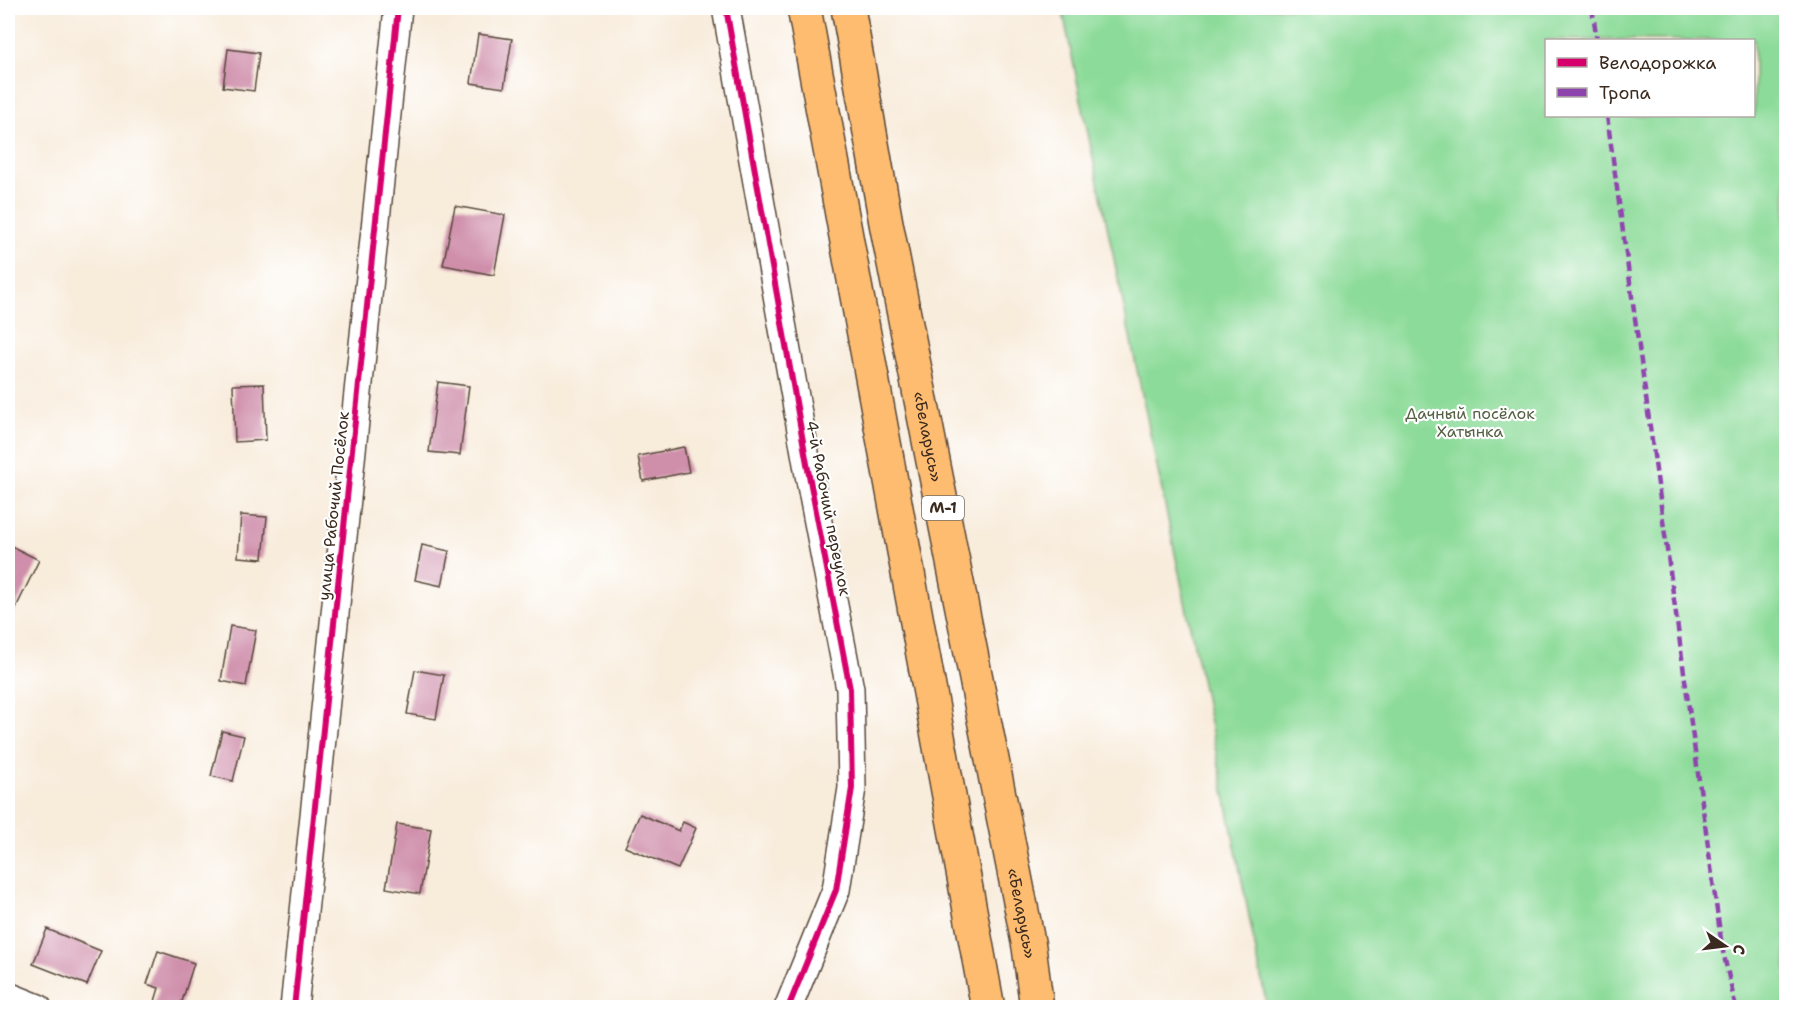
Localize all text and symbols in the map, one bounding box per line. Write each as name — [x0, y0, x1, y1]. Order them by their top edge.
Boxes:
legend — [1545, 39, 1755, 117]
text: Велодорожка — [1599, 51, 1717, 75]
text: Тропа — [1599, 81, 1651, 105]
street label: «Беларусь» — [909, 390, 947, 484]
park label: Дачный посёлок Хатынка — [1405, 403, 1535, 442]
street label: улица Рабочий Посёлок — [313, 410, 354, 602]
street label: 4-й Рабочий переулок — [801, 419, 856, 598]
road number: М-1 — [922, 496, 964, 520]
street label: «Беларусь» — [1003, 866, 1040, 960]
north arrow — [1695, 916, 1755, 976]
text: С — [1728, 942, 1750, 957]

